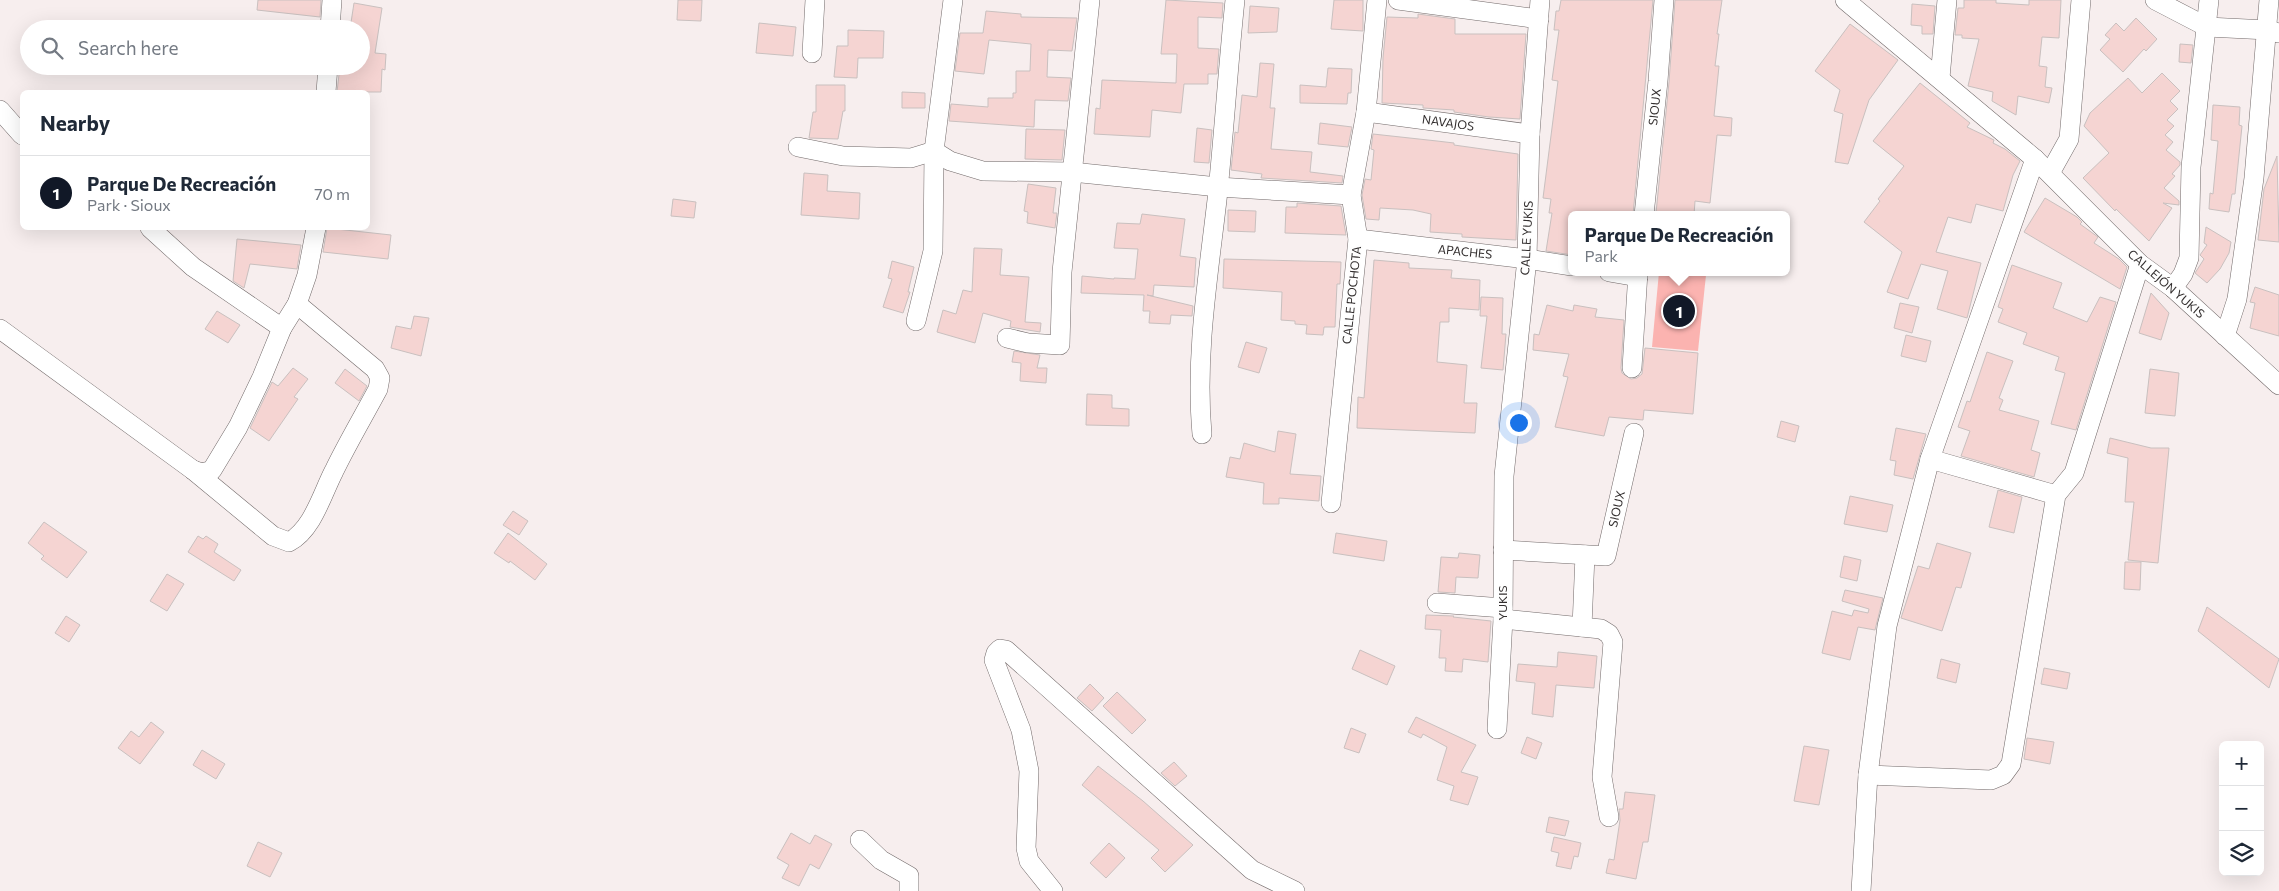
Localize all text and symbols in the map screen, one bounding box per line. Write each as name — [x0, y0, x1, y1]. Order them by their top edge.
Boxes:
search box — [20, 20, 370, 75]
icon: search — [38, 34, 66, 62]
text: Search here — [78, 36, 178, 59]
street label: SIOUX — [1645, 88, 1663, 126]
text: Nearby — [40, 110, 110, 135]
street label: NAVAJOS — [1421, 111, 1475, 134]
text: Parque De Recreación — [87, 172, 276, 195]
text: 1 — [52, 184, 60, 203]
text: 70 m — [314, 184, 350, 203]
text: Park · Sioux — [87, 195, 171, 214]
street label: CALLE YUKIS — [1517, 200, 1535, 276]
popup — [1568, 211, 1790, 276]
text: Parque De Recreación — [1584, 223, 1774, 246]
street label: APACHES — [1437, 241, 1493, 261]
street label: CALLE POCHOTA — [1339, 245, 1363, 345]
text: Park — [1584, 246, 1618, 265]
street label: CALLEJÓN YUKIS — [2125, 246, 2208, 321]
pin: 1 — [1663, 292, 1695, 330]
your location — [1506, 410, 1532, 436]
street label: SIOUX — [1605, 489, 1627, 528]
street label: YUKIS — [1495, 585, 1509, 621]
map controls — [2219, 741, 2264, 876]
button: + — [2219, 741, 2264, 786]
button: − — [2219, 786, 2264, 831]
button: layers — [2219, 831, 2264, 876]

